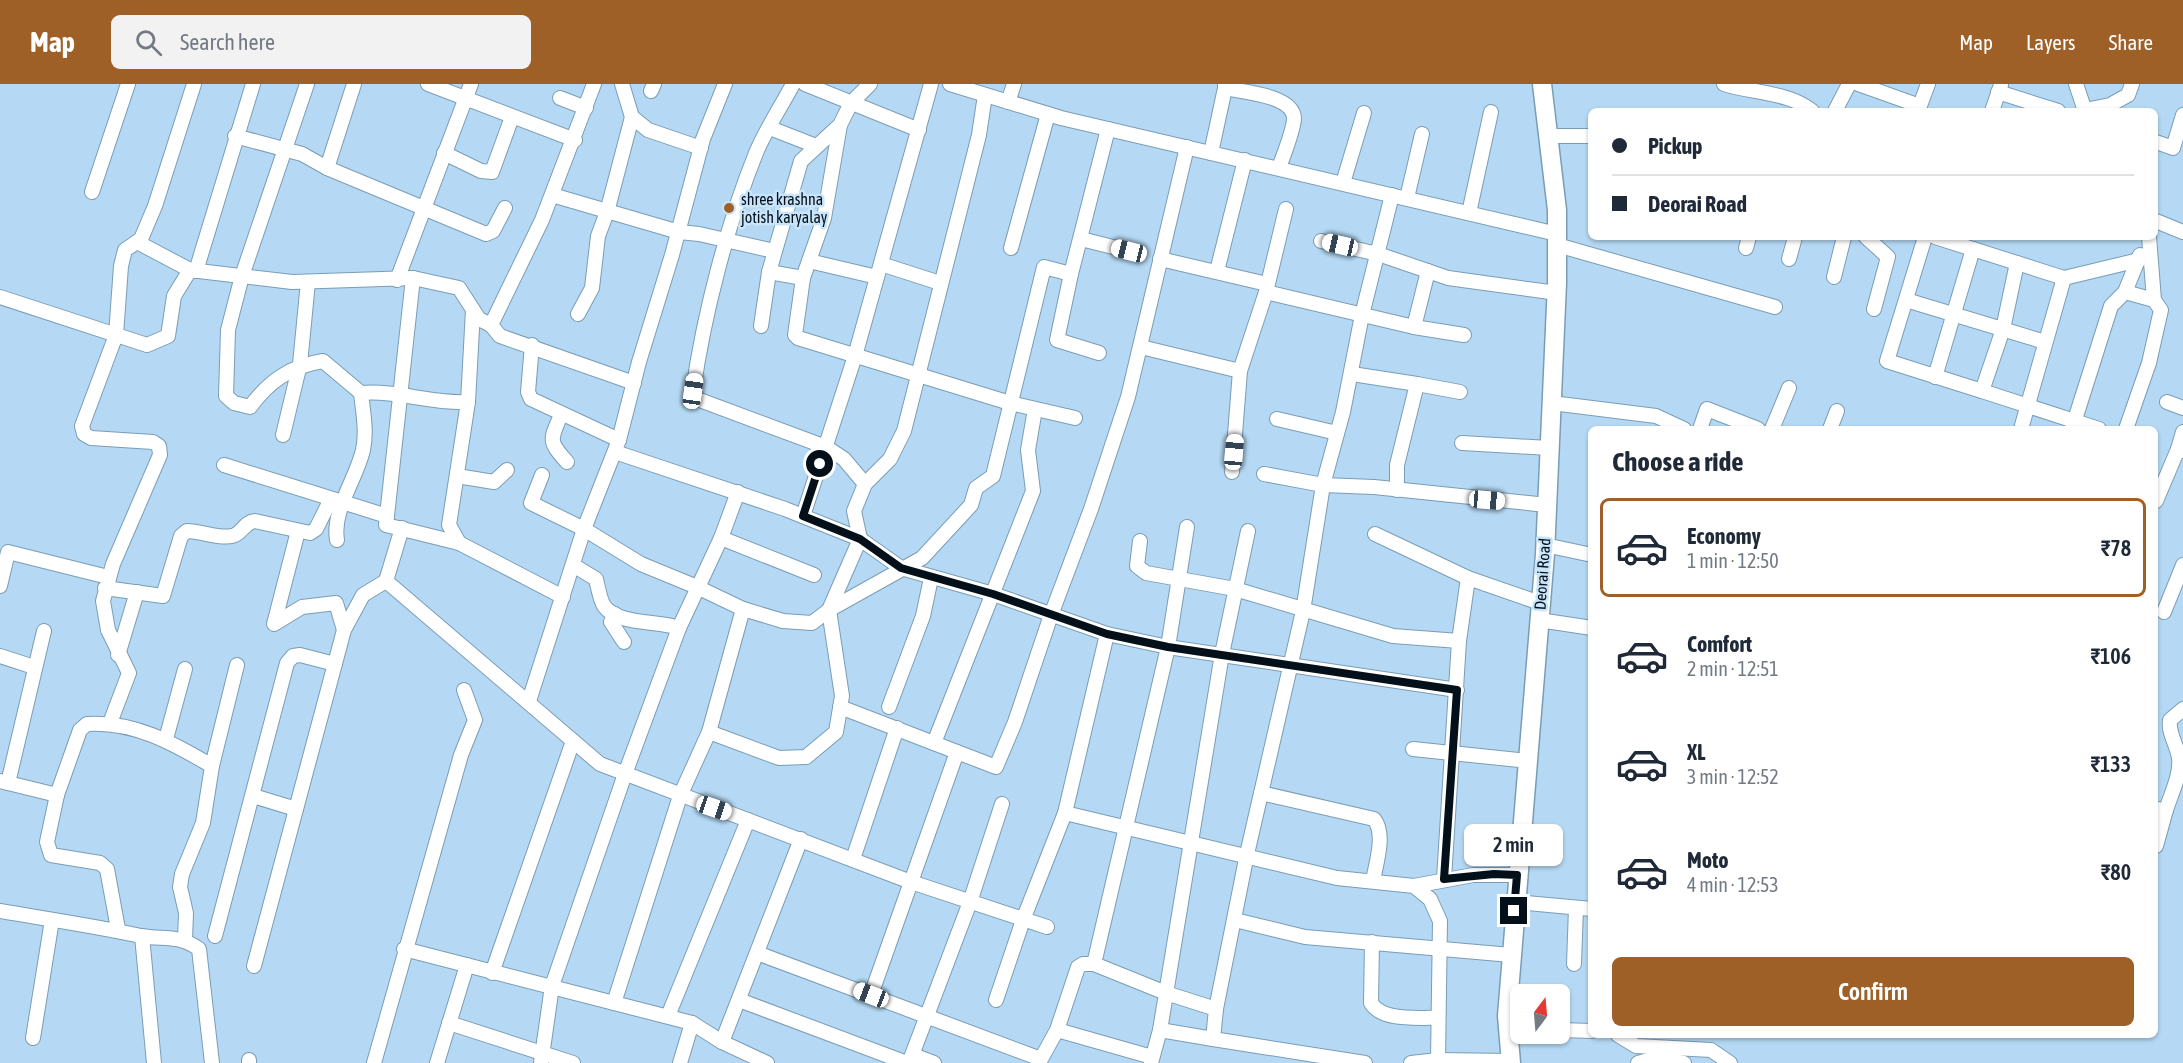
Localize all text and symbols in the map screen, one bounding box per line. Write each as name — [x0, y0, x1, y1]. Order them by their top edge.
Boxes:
search box — [111, 15, 531, 69]
text: Map — [30, 26, 75, 58]
icon: search — [132, 26, 165, 59]
text: Search here — [180, 29, 275, 55]
text: Map — [1959, 30, 1993, 54]
text: Layers — [2026, 30, 2076, 54]
text: Share — [2109, 30, 2153, 54]
text: Pickup — [1648, 133, 1703, 159]
place label: shree krashna jotish karyalay — [740, 190, 828, 227]
text: Deorai Road — [1648, 191, 1747, 217]
marker: shree krashna jotish karyalay — [722, 201, 736, 215]
car — [1320, 232, 1360, 258]
car — [1109, 238, 1149, 264]
car — [682, 372, 704, 410]
car — [1223, 433, 1245, 471]
text: Choose a ride — [1612, 446, 1744, 477]
route start — [806, 450, 833, 477]
car — [1468, 489, 1506, 511]
icon: car — [1615, 521, 1669, 575]
text: Economy — [1687, 523, 1761, 549]
text: ₹78 — [2101, 535, 2131, 561]
street label: Deorai Road — [1531, 537, 1553, 611]
text: 1 min · 12:50 — [1687, 549, 1779, 572]
icon: car — [1615, 629, 1669, 683]
text: Comfort — [1687, 631, 1752, 657]
text: ₹106 — [2091, 643, 2131, 669]
text: 2 min · 12:51 — [1687, 657, 1779, 680]
icon: car — [1615, 737, 1669, 791]
text: XL — [1687, 739, 1705, 765]
text: ₹133 — [2091, 751, 2131, 777]
text: 3 min · 12:52 — [1687, 765, 1779, 788]
car — [694, 794, 734, 822]
callout: 2 min — [1464, 824, 1564, 866]
text: 2 min — [1493, 833, 1534, 856]
icon: car — [1615, 845, 1669, 899]
text: Moto — [1687, 847, 1729, 873]
text: ₹80 — [2101, 859, 2131, 885]
text: 4 min · 12:53 — [1687, 873, 1779, 896]
route end — [1500, 897, 1527, 924]
button: Confirm — [1612, 957, 2134, 1026]
car — [851, 980, 891, 1010]
north arrow — [1510, 984, 1570, 1044]
map controls — [1510, 984, 1570, 1044]

